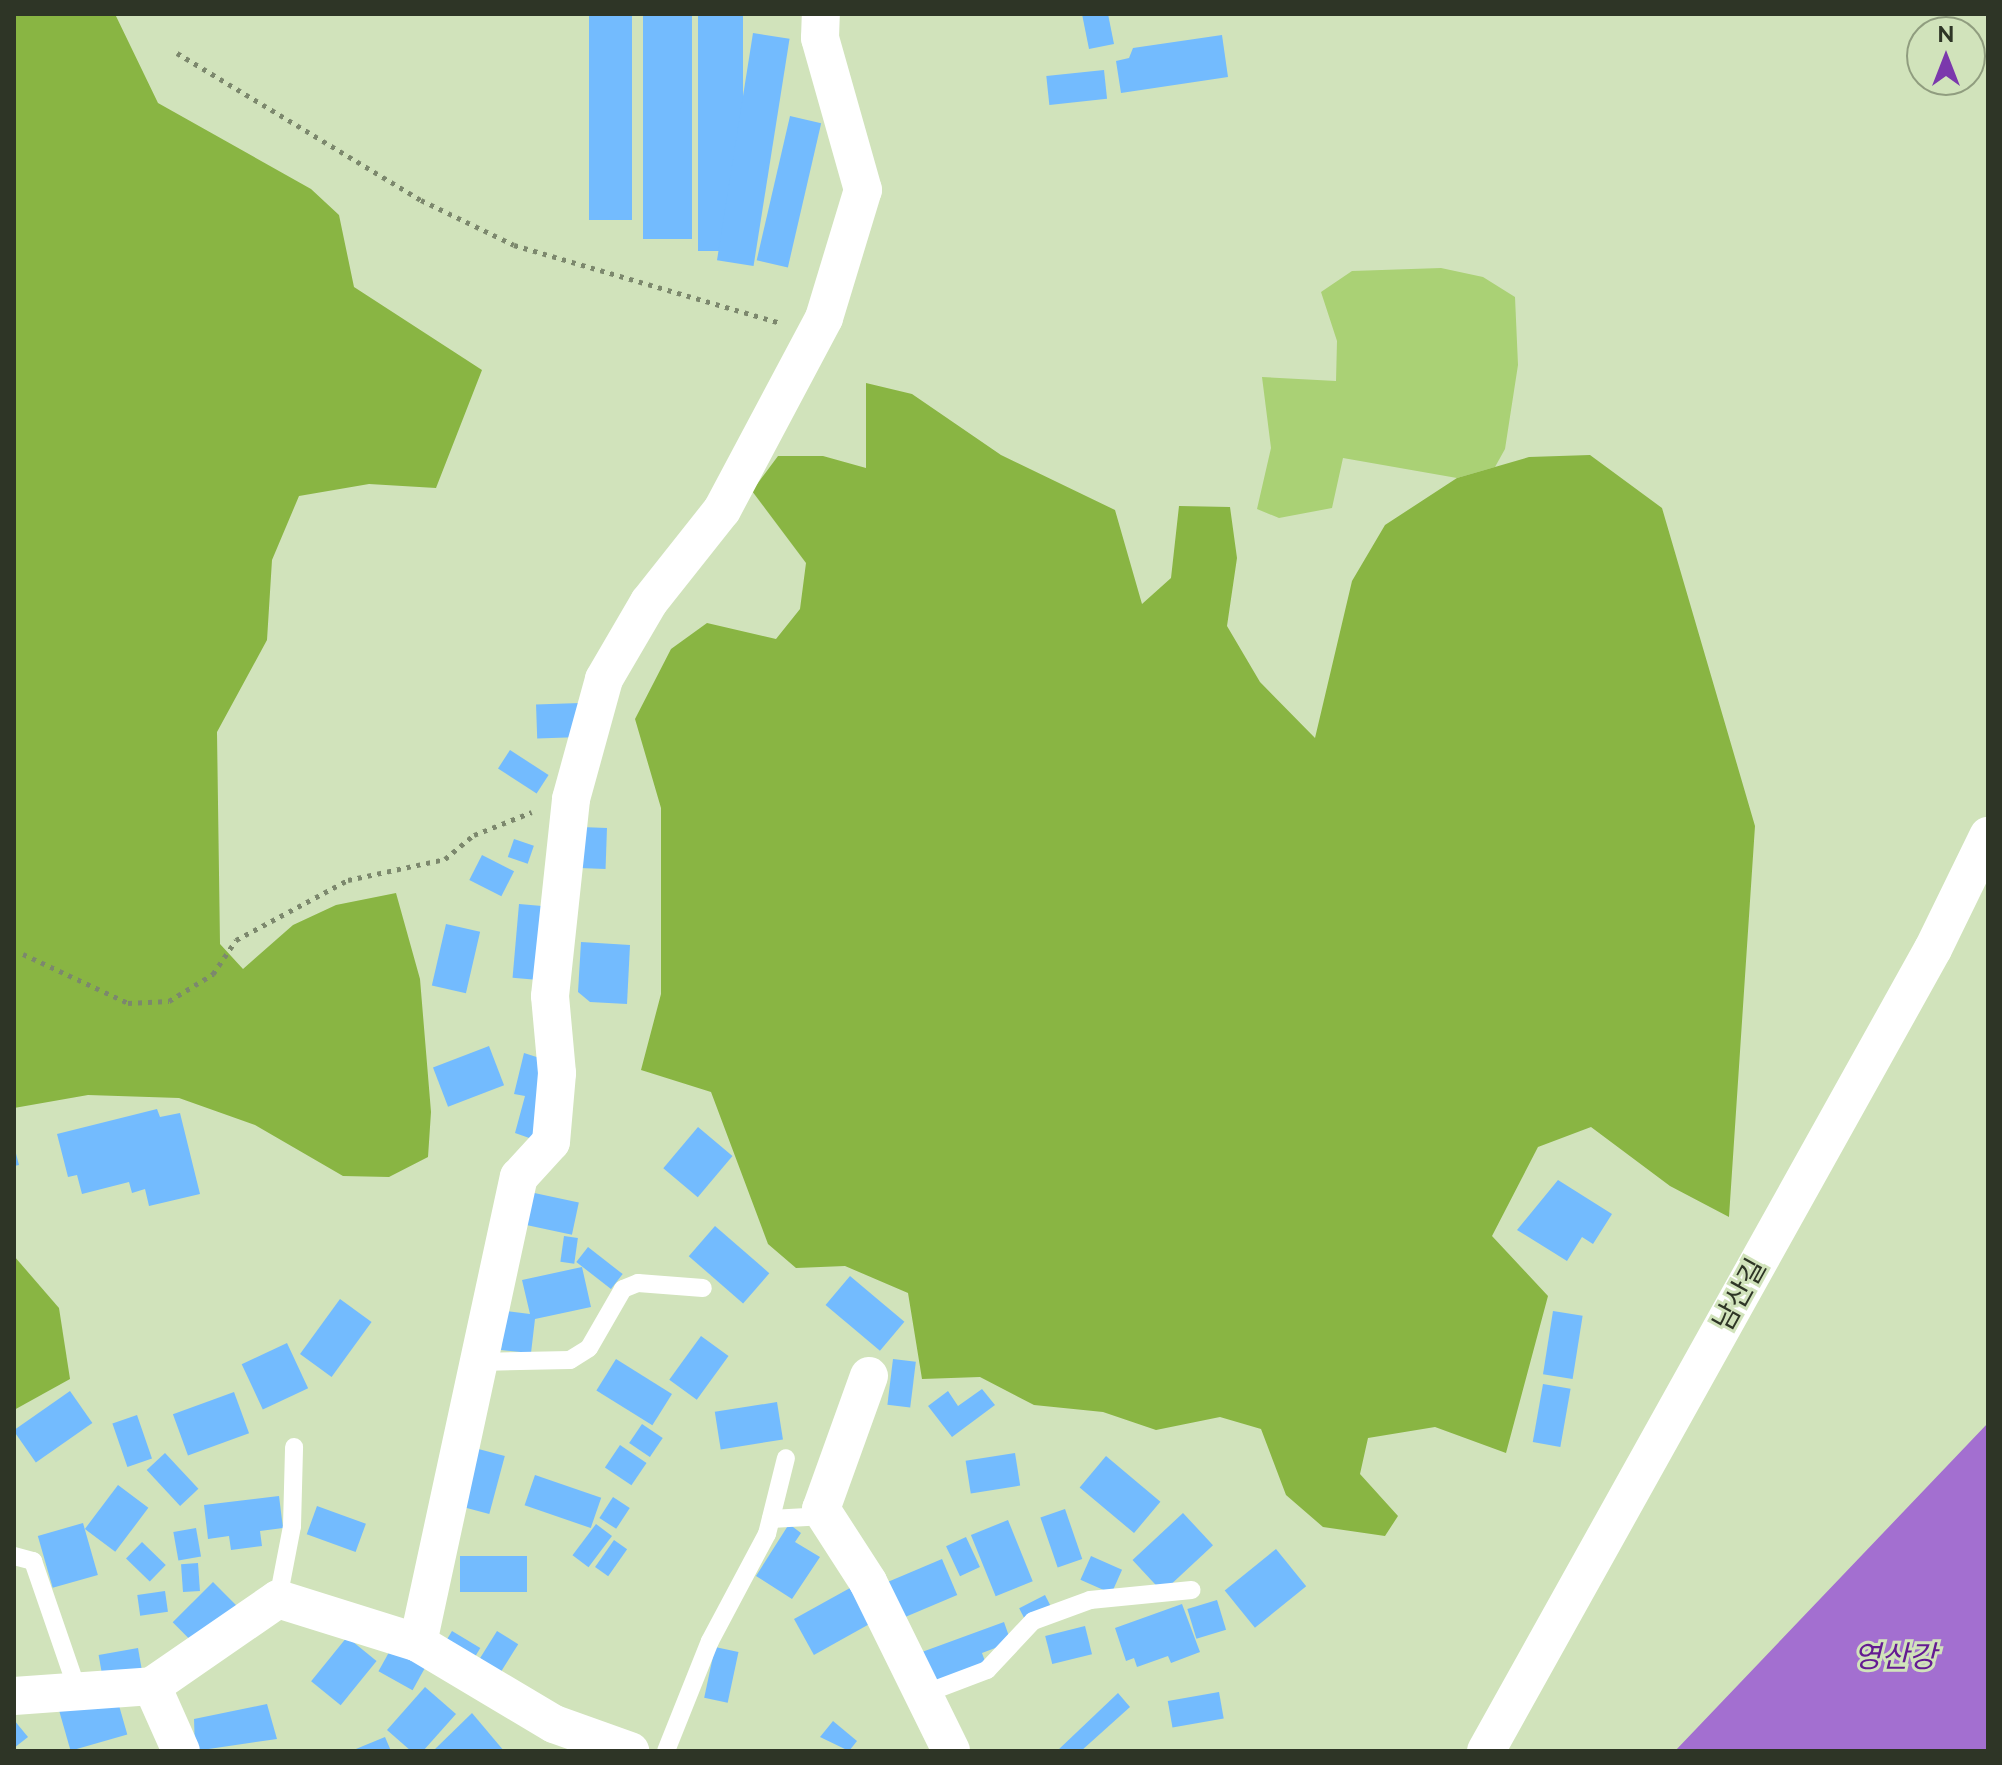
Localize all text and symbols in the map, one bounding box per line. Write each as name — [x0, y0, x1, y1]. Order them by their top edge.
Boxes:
north arrow — [1906, 16, 1986, 96]
text: N — [1938, 21, 1954, 47]
street label: 남산길 — [1707, 1253, 1773, 1337]
water label: 영산강 — [1854, 1639, 1936, 1675]

